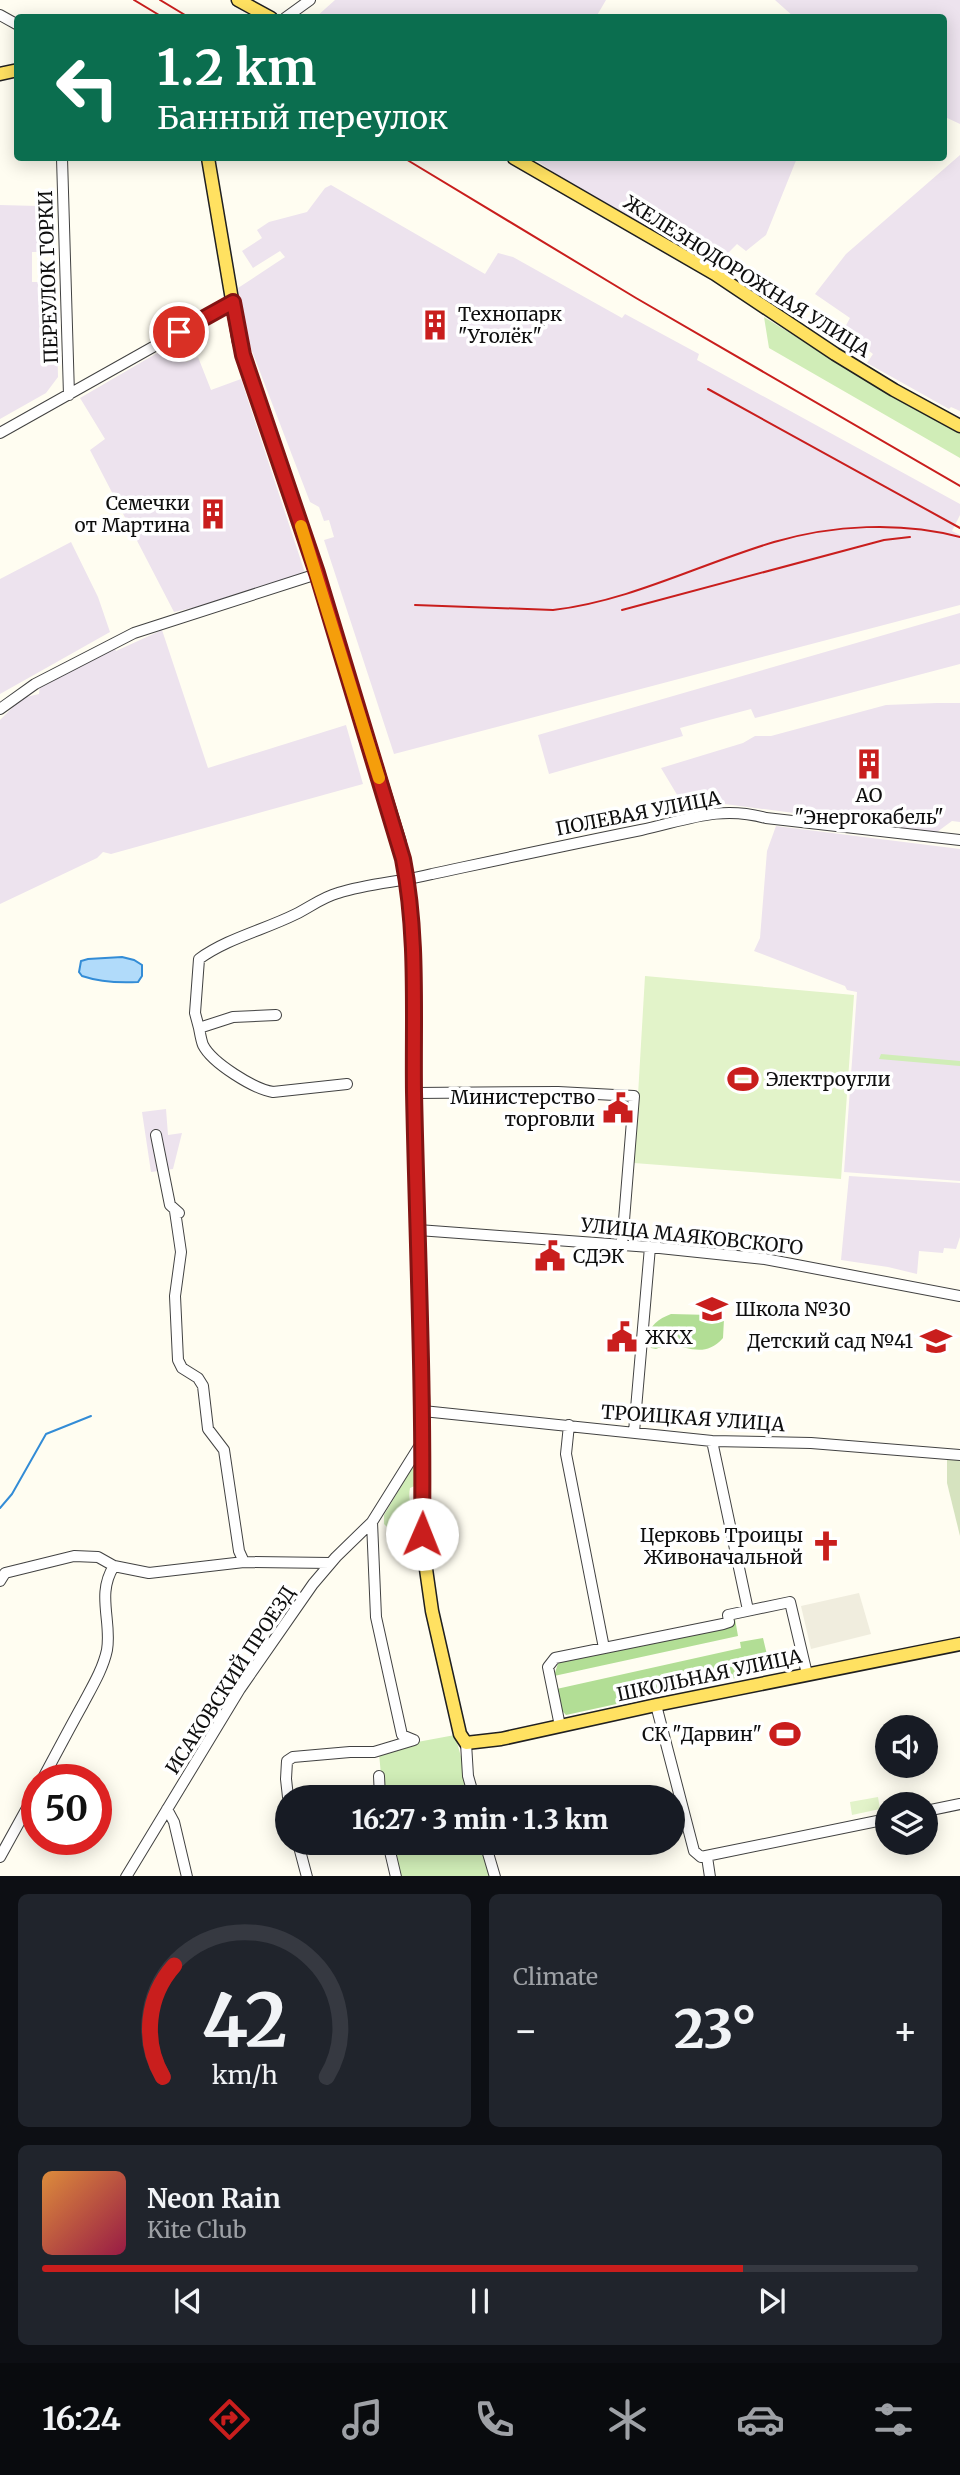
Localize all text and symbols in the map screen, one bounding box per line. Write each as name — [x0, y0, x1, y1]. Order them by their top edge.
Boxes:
text: 1.2 km — [157, 37, 316, 98]
icon: left — [42, 42, 133, 133]
text: Банный переулок — [157, 98, 448, 138]
street label: ПЕРЕУЛОК ГОРКИ — [33, 190, 63, 364]
street label: ЖЕЛЕЗНОДОРОЖНАЯ УЛИЦА — [619, 190, 875, 362]
pin — [149, 302, 209, 362]
place label: Технопарк "Уголёк" — [458, 302, 562, 348]
building icon: Технопарк "Уголёк" — [418, 308, 452, 342]
icon: arrive — [160, 313, 198, 351]
place label: Семечки от Мартина — [75, 491, 190, 537]
building icon: Семечки от Мартина — [196, 497, 230, 531]
building icon: АО "Энергокабель" — [852, 747, 886, 781]
place label: АО "Энергокабель" — [794, 783, 944, 829]
street label: ПОЛЕВАЯ УЛИЦА — [554, 785, 723, 841]
sports icon: Электроугли — [726, 1062, 760, 1096]
place label: Электроугли — [766, 1067, 891, 1091]
place label: Министерство торговли — [450, 1085, 595, 1131]
public building icon: Министерство торговли — [601, 1091, 635, 1125]
street label: УЛИЦА МАЯКОВСКОГО — [579, 1212, 805, 1260]
public building icon: СДЭК — [533, 1239, 567, 1273]
place label: СДЭК — [573, 1244, 625, 1268]
school or university icon: Школа №30 — [695, 1292, 729, 1326]
place label: Школа №30 — [735, 1297, 851, 1321]
public building icon: ЖКХ — [605, 1320, 639, 1354]
school or university icon: Детский сад №41 — [919, 1324, 953, 1358]
place label: ЖКХ — [645, 1325, 693, 1349]
place label: Детский сад №41 — [747, 1329, 913, 1353]
street label: ТРОИЦКАЯ УЛИЦА — [600, 1400, 786, 1436]
position arrow — [385, 1497, 459, 1571]
place label: Церковь Троицы Живоначальной — [640, 1523, 803, 1569]
church icon: Церковь Троицы Живоначальной — [809, 1529, 843, 1563]
street label: ИСАКОВСКИЙ ПРОЕЗД — [160, 1581, 300, 1779]
street label: ШКОЛЬНАЯ УЛИЦА — [614, 1644, 804, 1706]
map controls — [875, 1715, 938, 1855]
button: sound — [875, 1715, 938, 1778]
sports icon: СК "Дарвин" — [768, 1717, 802, 1751]
place label: СК "Дарвин" — [642, 1722, 762, 1746]
speed limit sign: 50 — [21, 1764, 112, 1855]
button: layers — [875, 1792, 938, 1855]
text: 16:27 · 3 min · 1.3 km — [352, 1803, 608, 1836]
text: Climate — [513, 1962, 598, 1991]
text: 42 — [201, 1975, 288, 2067]
text: 23° — [674, 1997, 757, 2062]
text: − — [513, 2007, 538, 2054]
text: + — [893, 2007, 918, 2054]
text: km/h — [211, 2058, 278, 2090]
text: Neon Rain — [147, 2182, 281, 2215]
text: Kite Club — [147, 2215, 246, 2244]
icon: previous — [169, 2282, 207, 2320]
icon: pause — [461, 2282, 499, 2320]
icon: next — [753, 2282, 791, 2320]
icon: directions — [205, 2395, 254, 2444]
icon: music — [338, 2395, 387, 2444]
icon: phone — [470, 2395, 519, 2444]
icon: climate — [603, 2395, 652, 2444]
icon: car — [736, 2395, 785, 2444]
icon: filters — [869, 2395, 918, 2444]
text: 16:24 — [42, 2399, 121, 2439]

